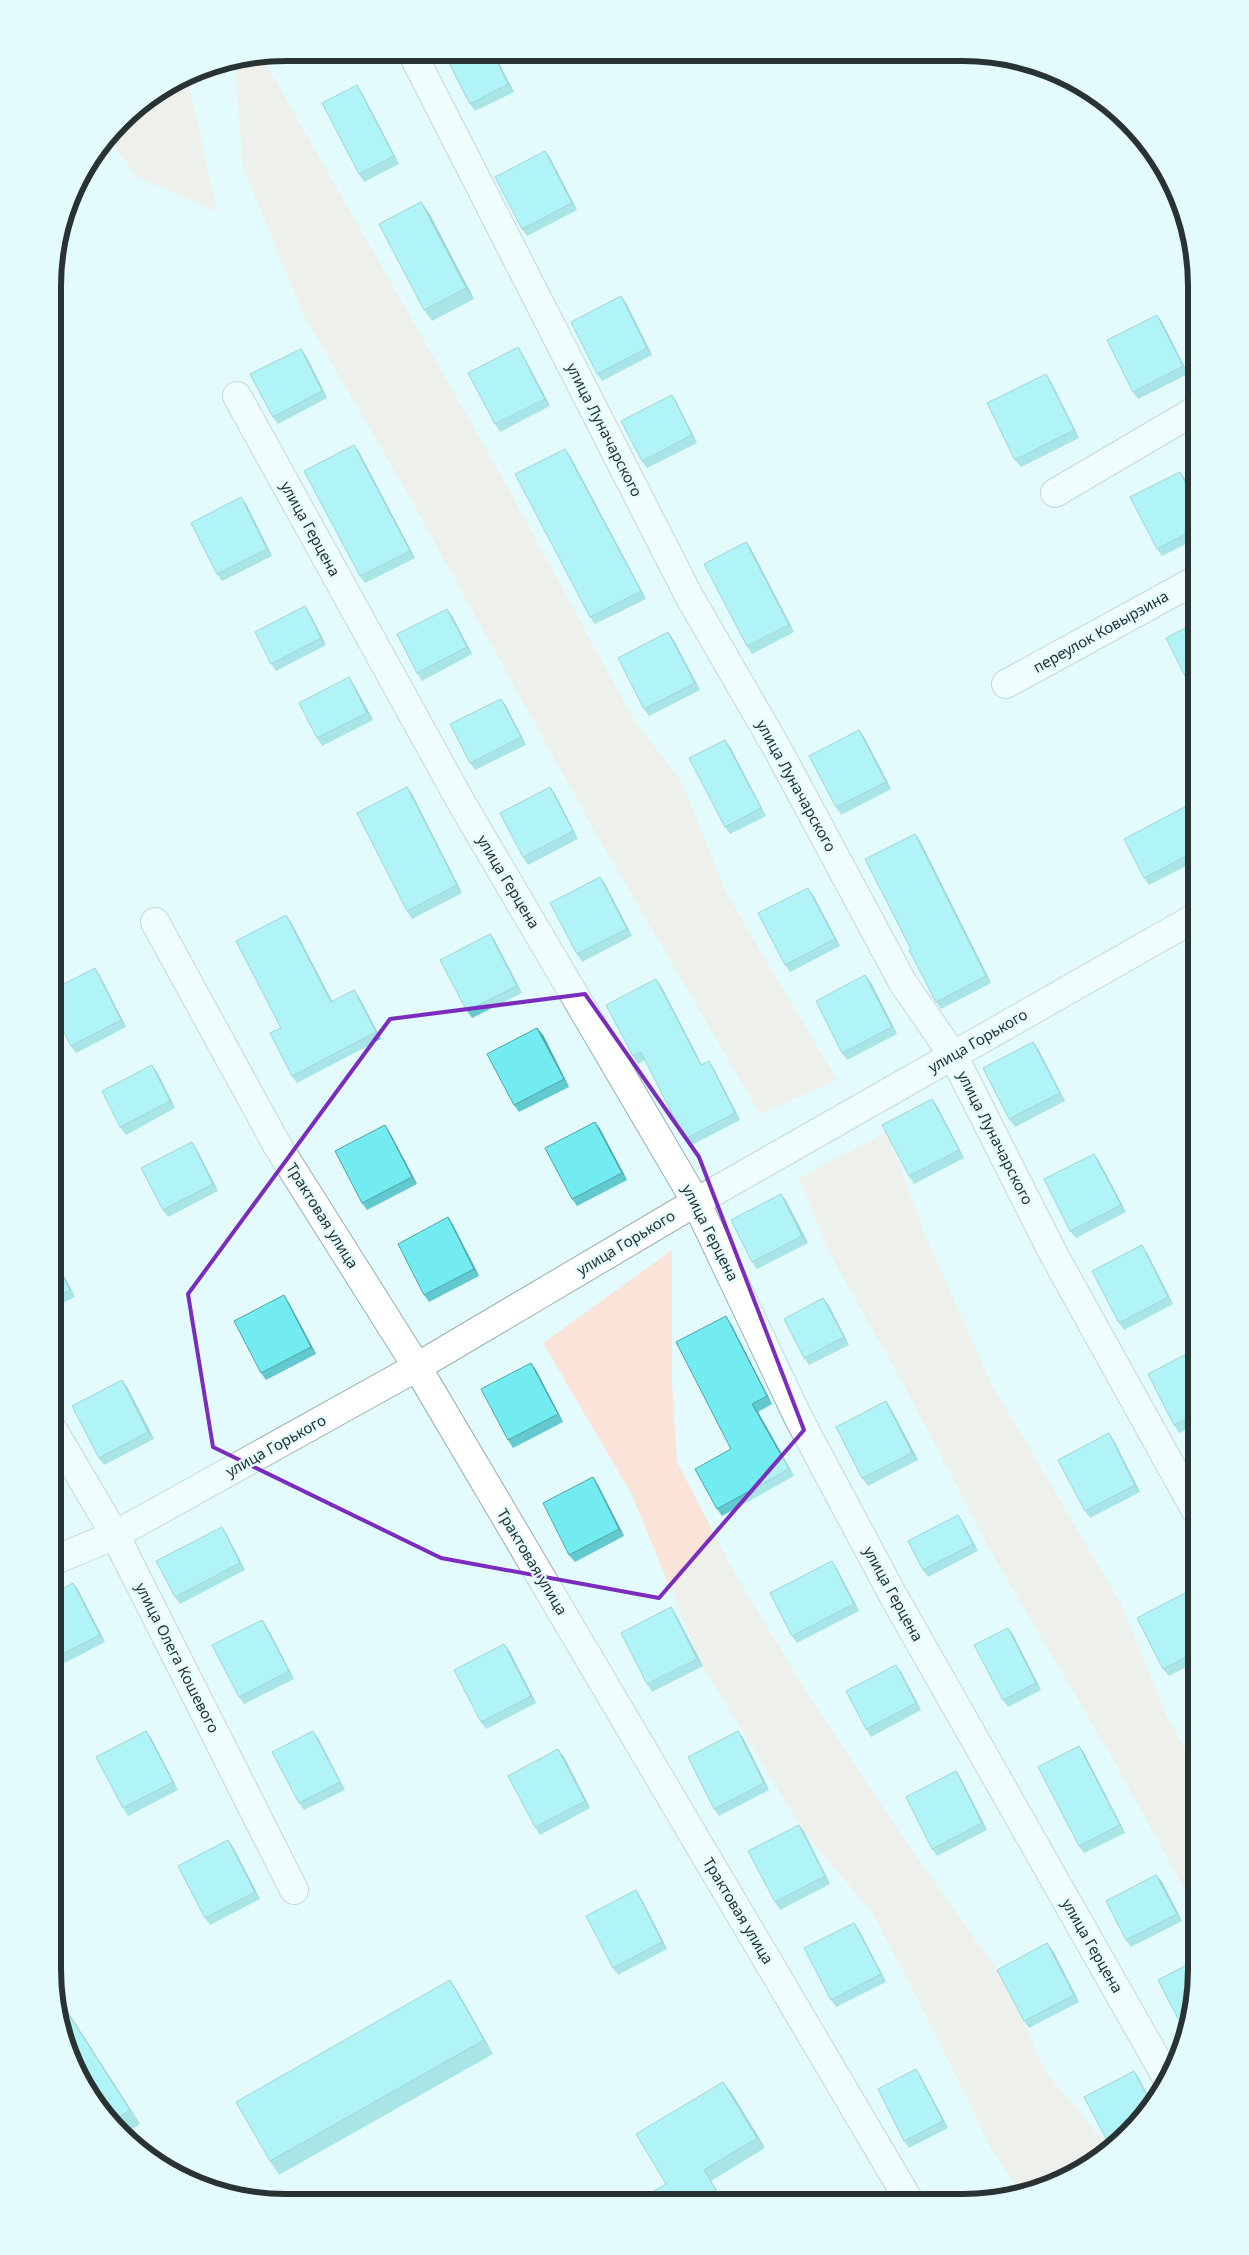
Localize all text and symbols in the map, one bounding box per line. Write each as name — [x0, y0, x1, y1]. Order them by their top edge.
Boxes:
street label: улица Луначарского — [562, 359, 647, 500]
street label: улица Герцена — [276, 477, 345, 580]
street label: переулок Ковырзина — [1029, 586, 1172, 677]
street label: улица Луначарского — [752, 716, 841, 855]
street label: улица Герцена — [473, 831, 545, 932]
street label: улица Горького — [924, 1004, 1031, 1077]
street label: улица Луначарского — [953, 1067, 1038, 1208]
street label: Трактовая улица — [282, 1159, 363, 1272]
street label: улица Герцена — [678, 1181, 744, 1284]
street label: улица Горького — [573, 1205, 679, 1279]
street label: улица Горького — [222, 1409, 329, 1481]
street label: Трактовая улица — [493, 1505, 573, 1618]
street label: улица Герцена — [859, 1542, 928, 1645]
street label: улица Олега Кошевого — [131, 1579, 225, 1736]
street label: Трактовая улица — [699, 1854, 779, 1967]
street label: улица Герцена — [1058, 1895, 1128, 1996]

